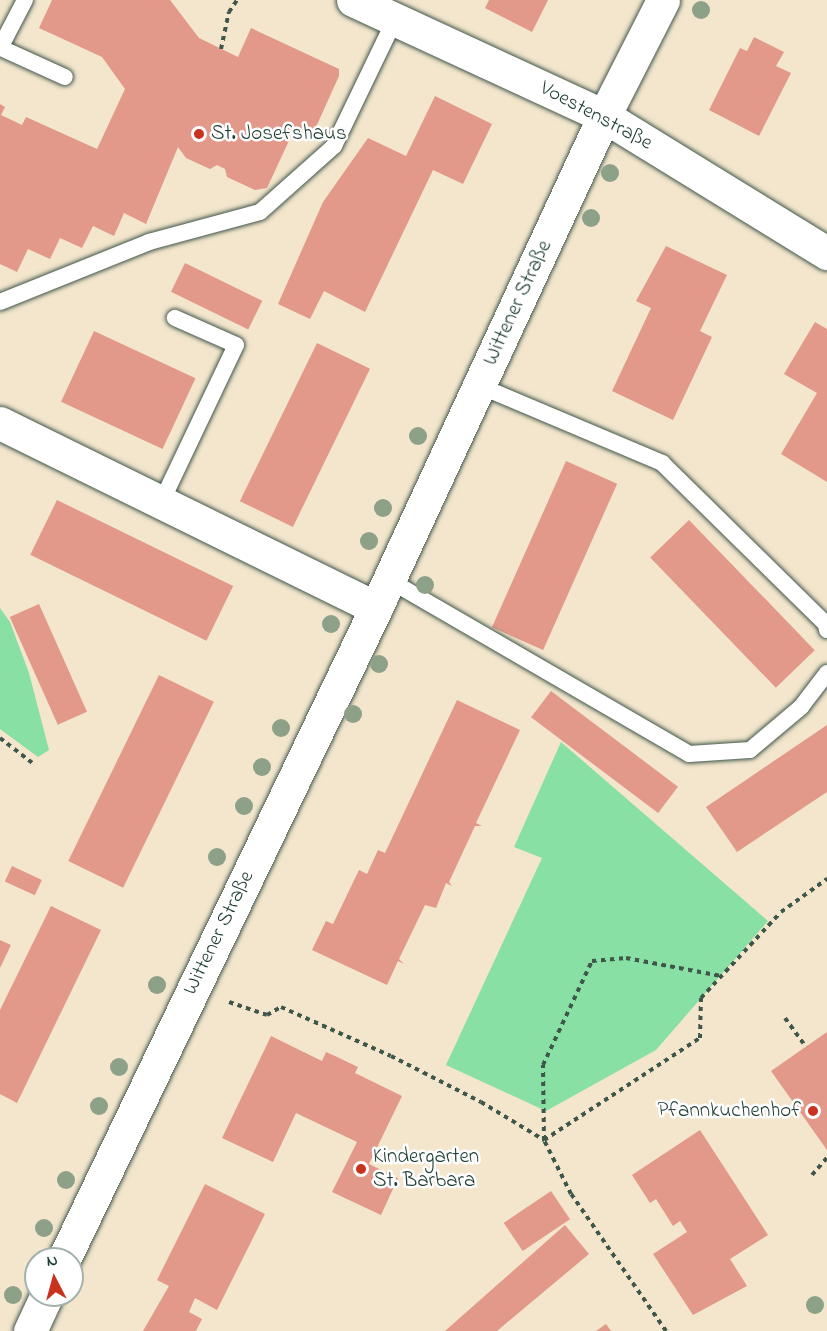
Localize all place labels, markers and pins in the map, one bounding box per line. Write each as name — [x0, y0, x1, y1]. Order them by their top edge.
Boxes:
place label: St. Josefshaus — [211, 121, 347, 147]
marker: St. Josefshaus — [192, 127, 206, 141]
place label: Pfannkuchenhof — [657, 1098, 801, 1124]
marker: Pfannkuchenhof — [806, 1104, 820, 1118]
place label: Kindergarten St. Barbara — [373, 1144, 479, 1194]
marker: Kindergarten St. Barbara — [354, 1162, 368, 1176]

